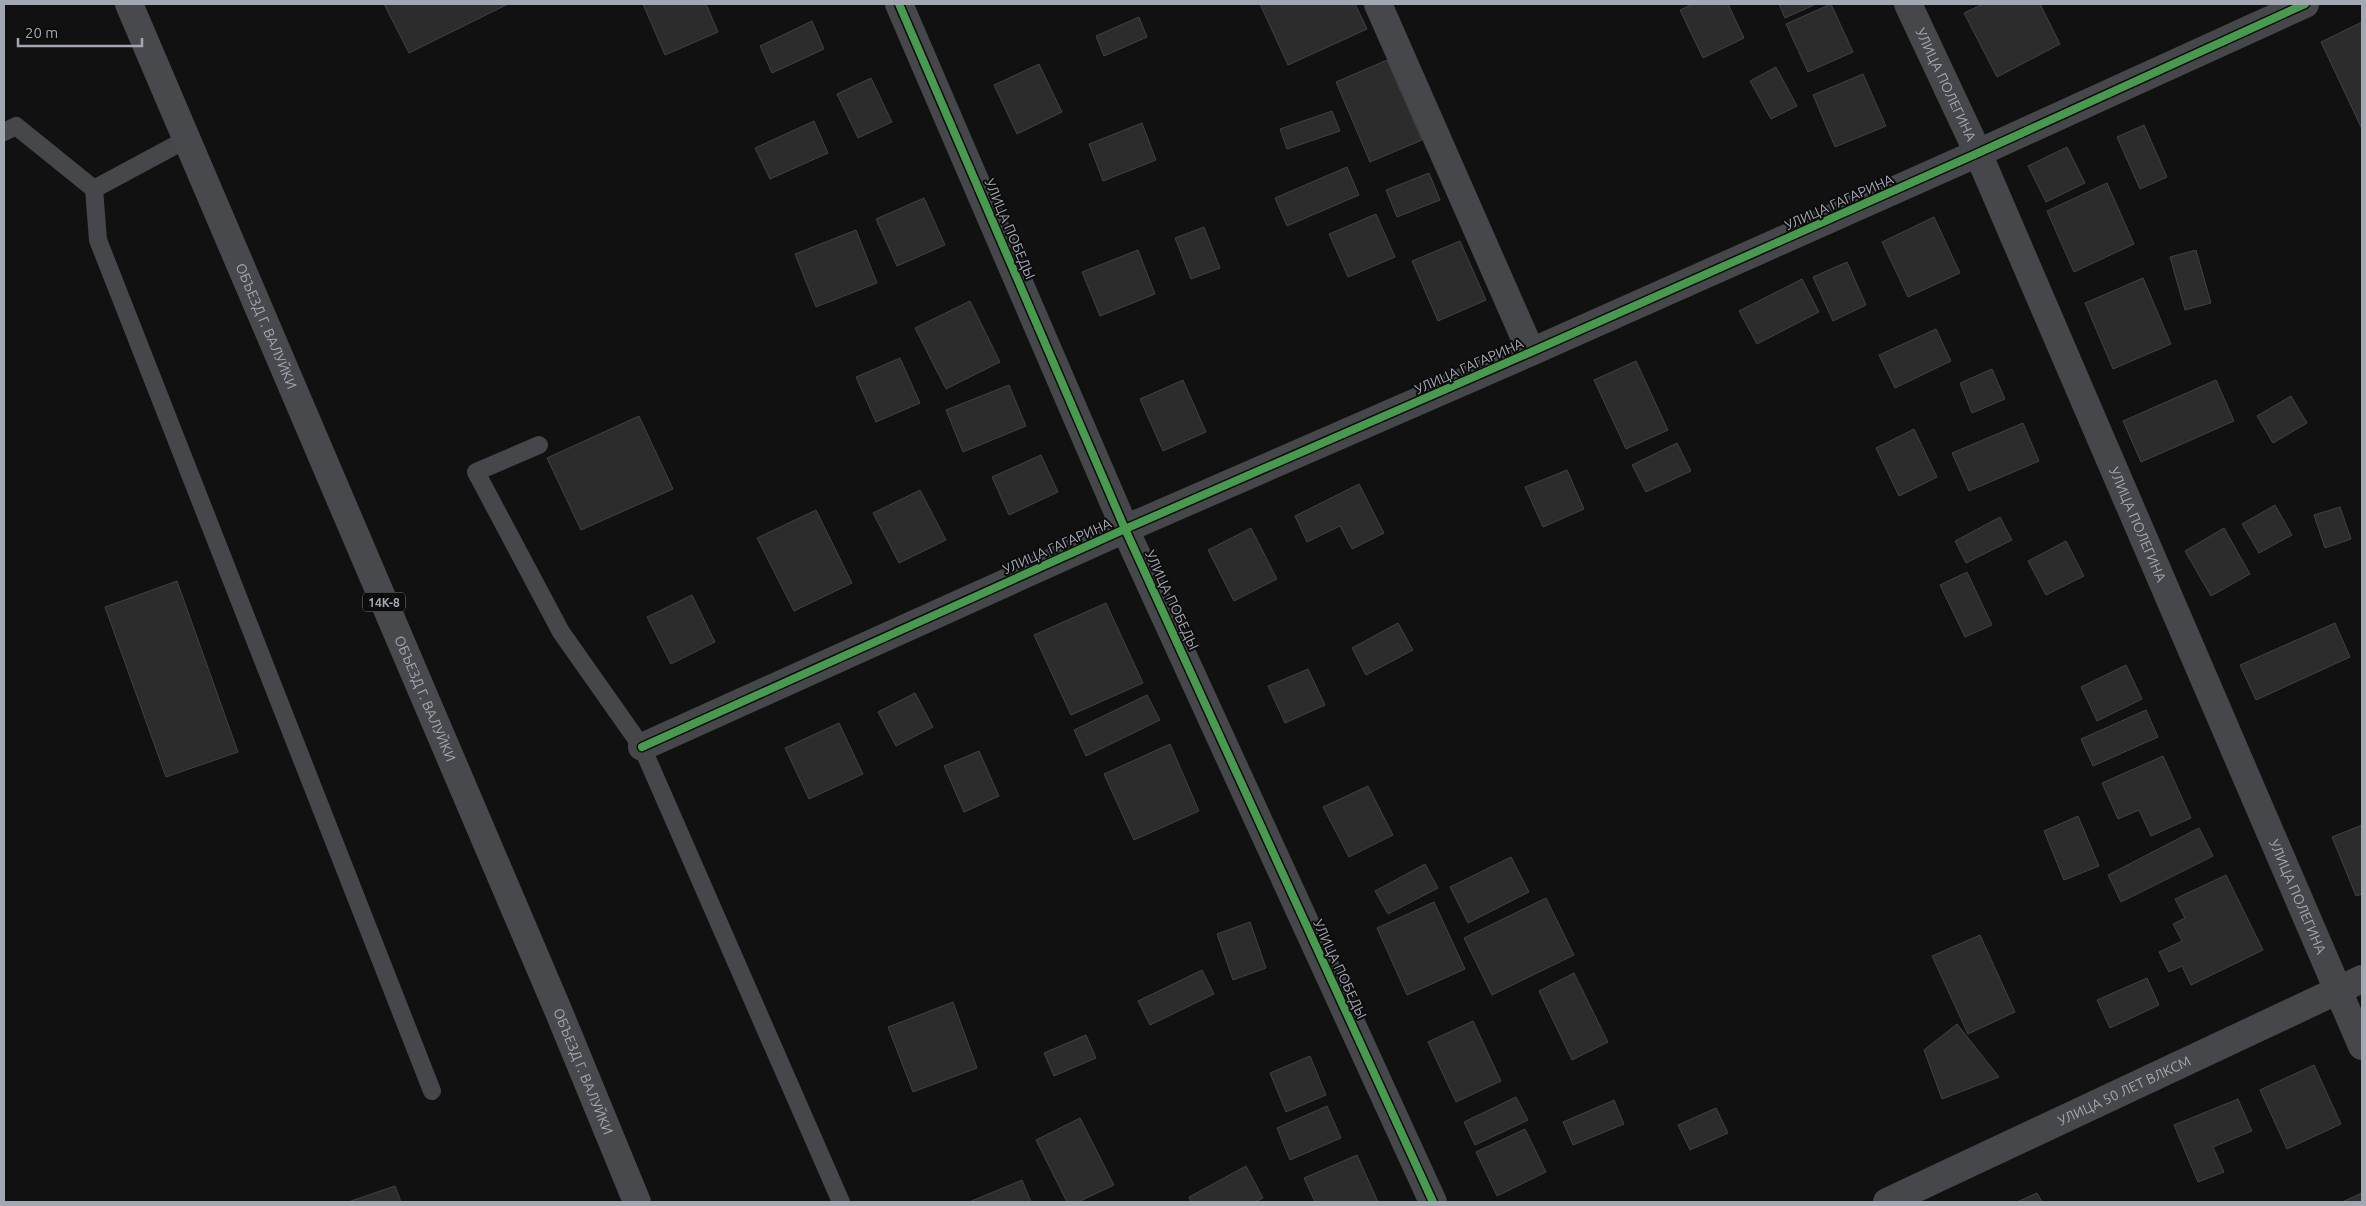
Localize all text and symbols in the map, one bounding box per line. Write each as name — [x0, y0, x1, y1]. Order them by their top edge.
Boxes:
scale bar — [18, 15, 141, 47]
text: 20 m — [25, 24, 58, 41]
street label: УЛИЦА ПОЛЕГИНА — [1912, 25, 1979, 144]
street label: УЛИЦА ГАГАРИНА — [1782, 171, 1896, 233]
street label: УЛИЦА ПОБЕДЫ — [982, 176, 1038, 282]
street label: ОБЪЕЗД Г. ВАЛУЙКИ — [232, 261, 300, 391]
street label: УЛИЦА ГАГАРИНА — [1412, 335, 1526, 397]
street label: УЛИЦА ПОЛЕГИНА — [2106, 465, 2169, 584]
street label: УЛИЦА ГАГАРИНА — [1000, 515, 1114, 577]
street label: УЛИЦА ПОБЕДЫ — [1142, 548, 1202, 652]
road number: 14К-8 — [363, 592, 405, 612]
street label: ОБЪЕЗД Г. ВАЛУЙКИ — [391, 633, 459, 764]
street label: УЛИЦА ПОЛЕГИНА — [2266, 837, 2329, 956]
street label: УЛИЦА ПОБЕДЫ — [1310, 917, 1370, 1021]
street label: ОБЪЕЗД Г. ВАЛУЙКИ — [550, 1006, 616, 1137]
street label: УЛИЦА 50 ЛЕТ ВЛКСМ — [2055, 1053, 2193, 1129]

